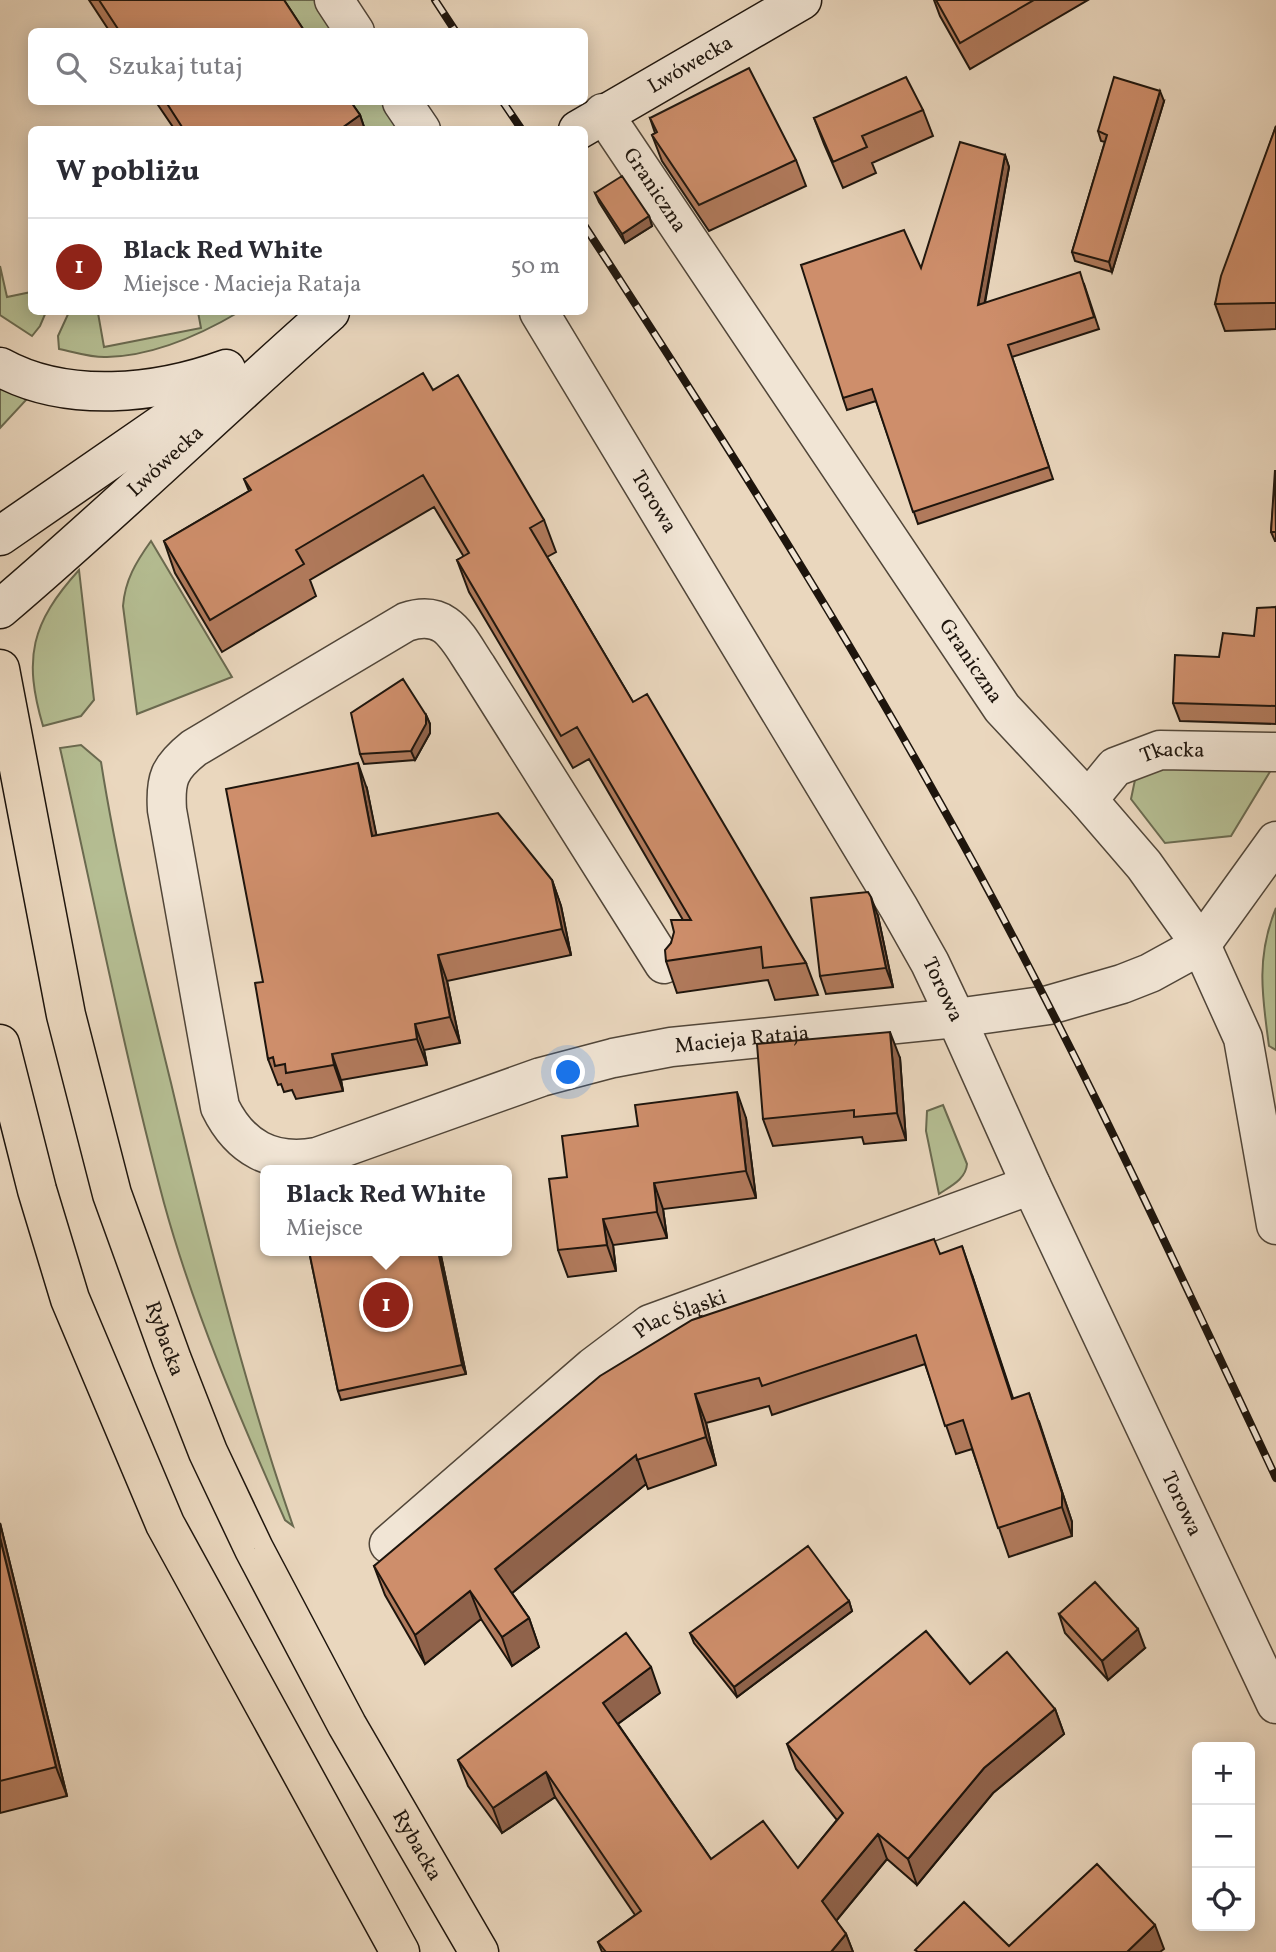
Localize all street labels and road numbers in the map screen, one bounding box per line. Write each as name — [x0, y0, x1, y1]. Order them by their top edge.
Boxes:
street label: Lwówecka — [642, 29, 738, 101]
street label: Graniczna — [616, 142, 694, 238]
street label: Lwówecka — [121, 419, 210, 504]
street label: Torowa — [624, 465, 684, 539]
street label: Graniczna — [932, 613, 1009, 709]
street label: Tkacka — [1136, 735, 1205, 771]
street label: Torowa — [915, 953, 970, 1027]
street label: Macieja Rataja — [673, 1019, 810, 1061]
street label: Plac Śląski — [627, 1283, 730, 1346]
street label: Rybacka — [137, 1297, 191, 1380]
street label: Torowa — [1154, 1467, 1209, 1541]
street label: Rybacka — [385, 1804, 449, 1886]

